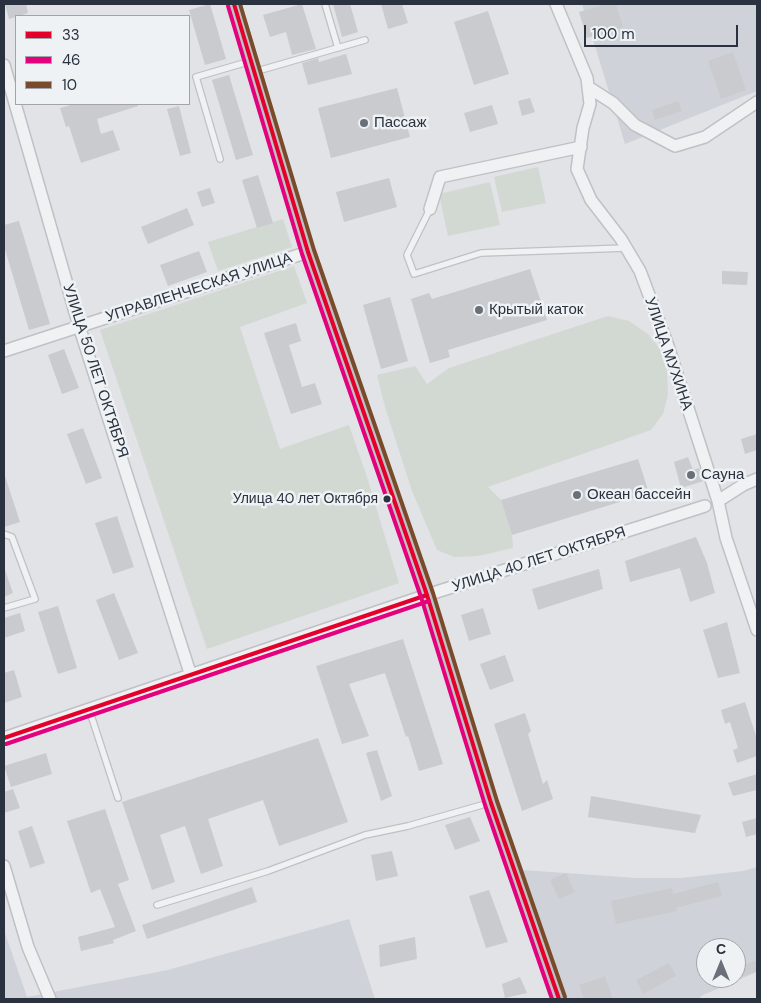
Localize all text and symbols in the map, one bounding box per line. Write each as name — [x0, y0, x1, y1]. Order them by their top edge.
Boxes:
legend — [15, 15, 190, 105]
scale bar — [586, 15, 740, 47]
text: 100 m — [592, 24, 635, 44]
text: 33 — [62, 25, 80, 45]
text: 46 — [62, 50, 81, 70]
text: 10 — [62, 75, 77, 95]
place label: Пассаж — [374, 114, 426, 132]
marker: Пассаж — [358, 117, 370, 129]
street label: УПРАВЛЕНЧЕСКАЯ УЛИЦА — [103, 249, 295, 327]
street label: УЛИЦА 50 ЛЕТ ОКТЯБРЯ — [58, 282, 132, 460]
street label: УЛИЦА МУХИНА — [640, 295, 696, 413]
place label: Крытый каток — [489, 301, 583, 319]
marker: Крытый каток — [473, 304, 485, 316]
place label: Сауна — [701, 466, 744, 484]
marker: Сауна — [685, 469, 697, 481]
place label: Океан бассейн — [587, 486, 691, 504]
marker: Океан бассейн — [571, 489, 583, 501]
place label: Улица 40 лет Октября — [233, 491, 378, 507]
marker: Улица 40 лет Октября — [382, 494, 392, 504]
street label: УЛИЦА 40 ЛЕТ ОКТЯБРЯ — [450, 523, 628, 597]
north arrow — [696, 938, 746, 988]
text: С — [716, 940, 726, 958]

